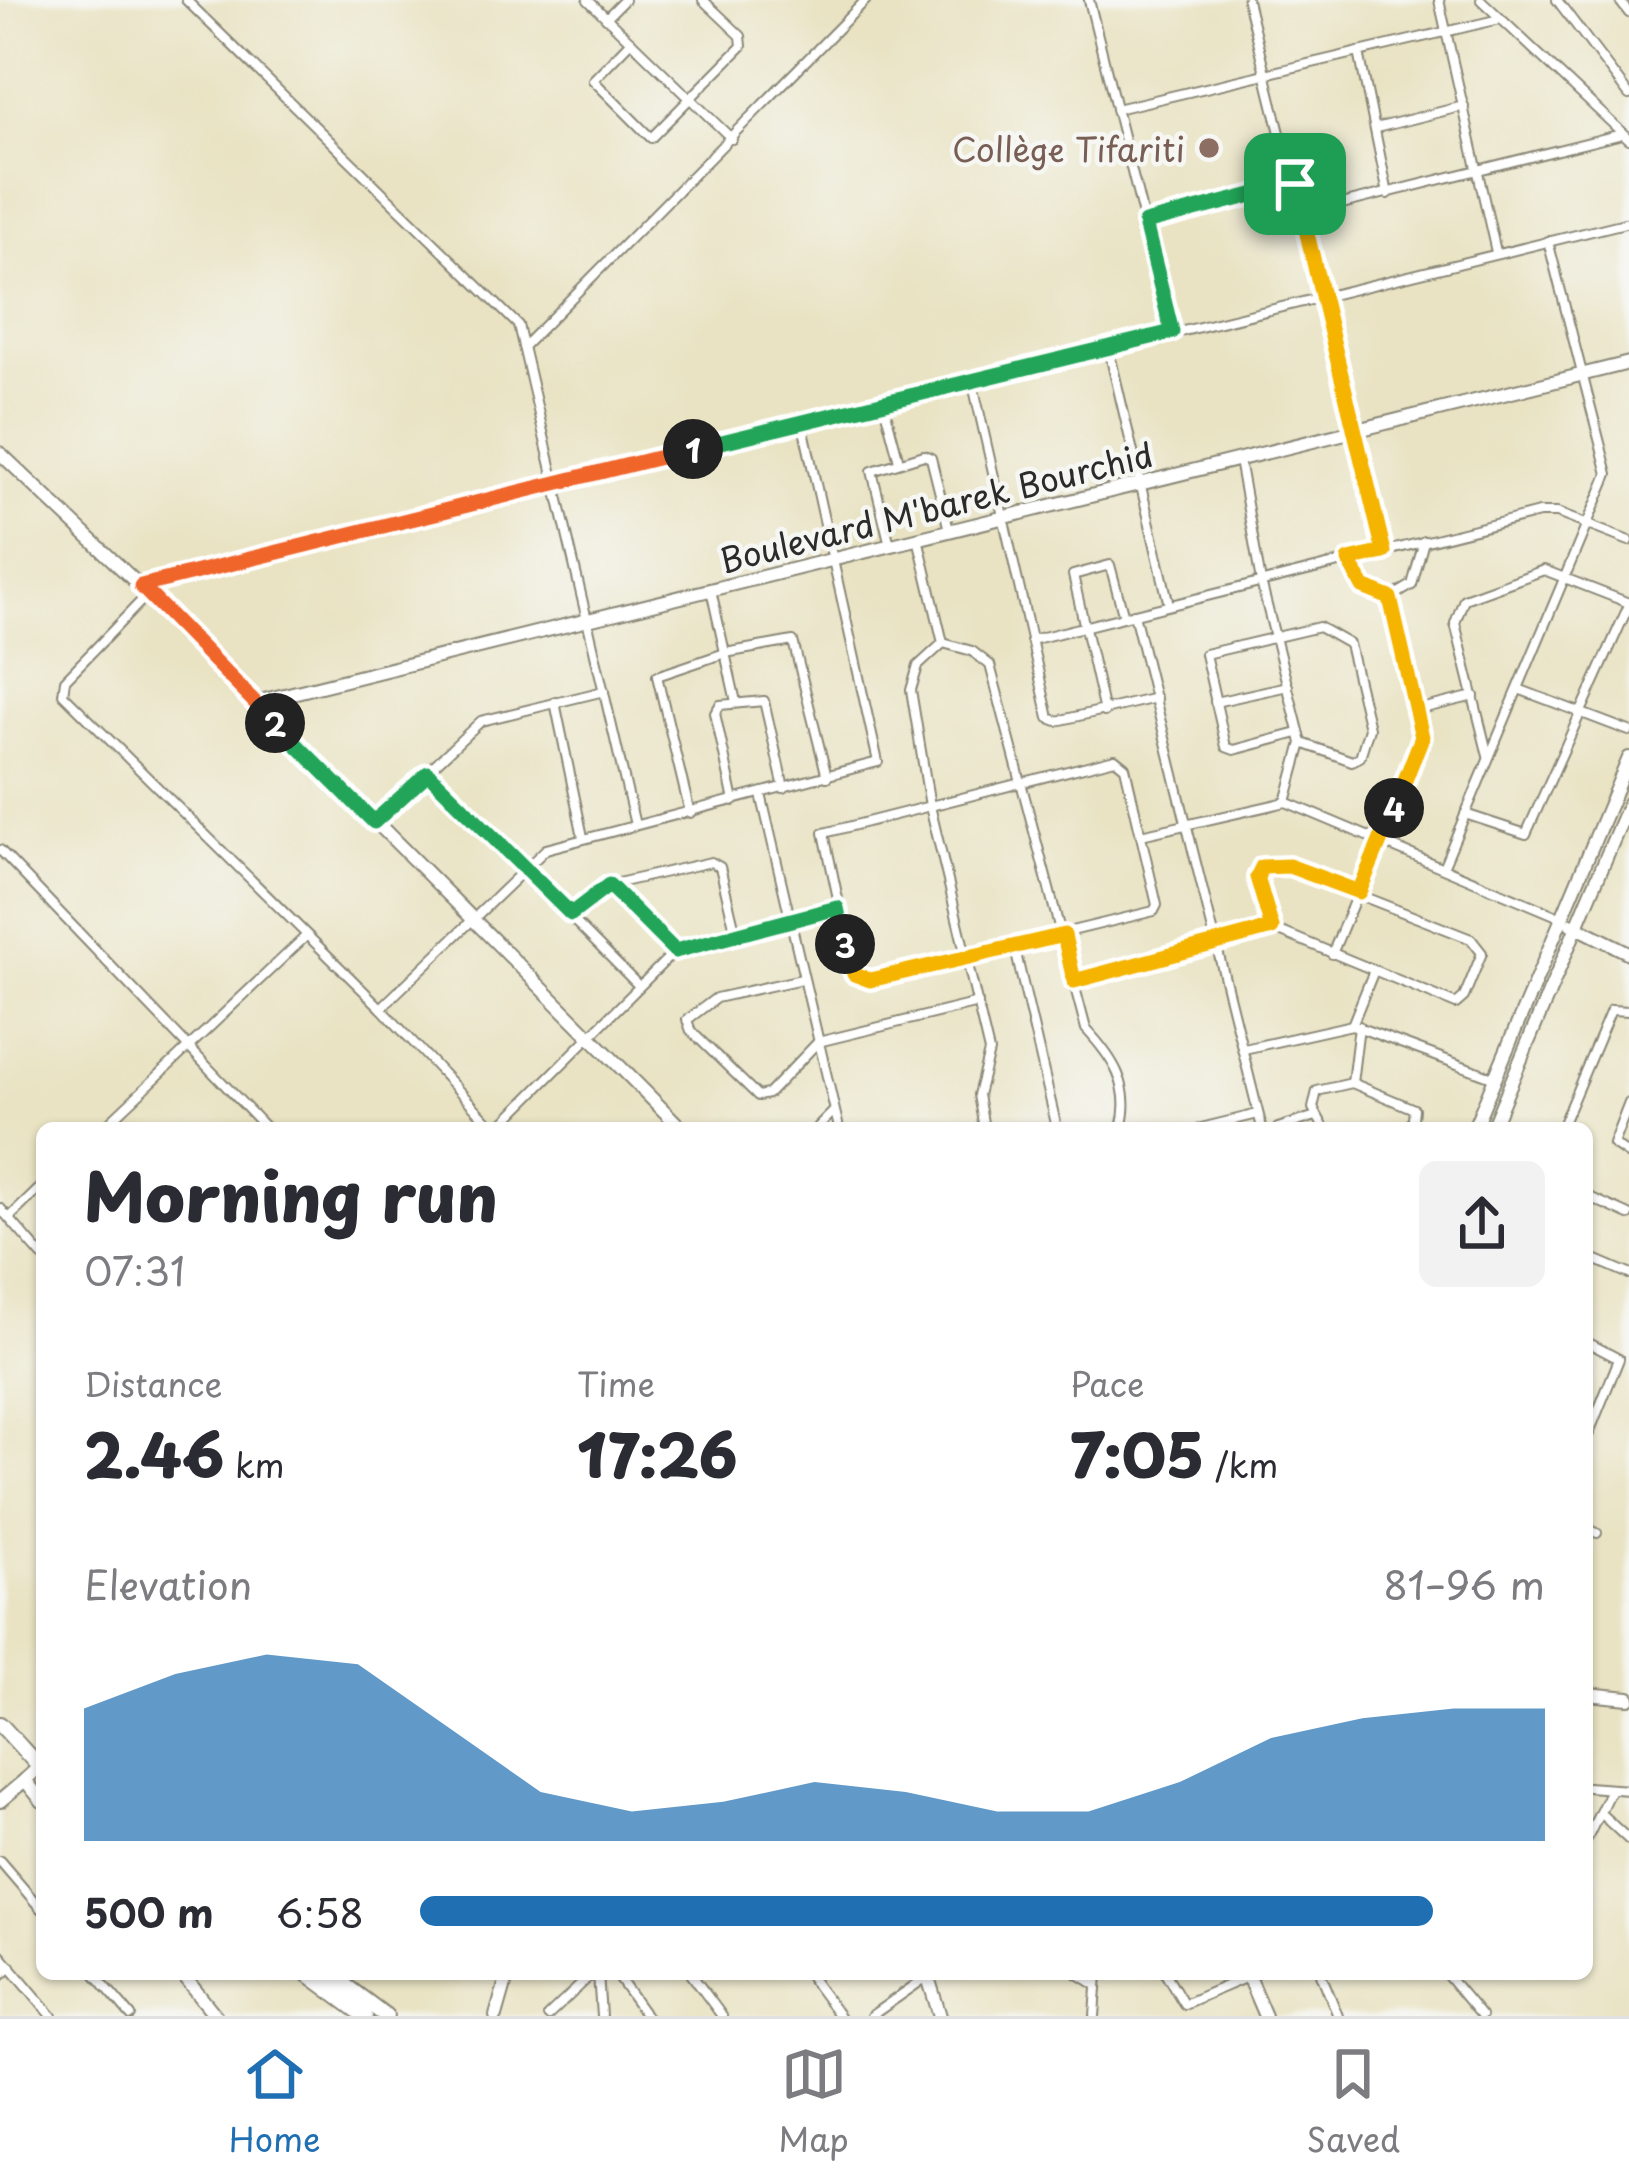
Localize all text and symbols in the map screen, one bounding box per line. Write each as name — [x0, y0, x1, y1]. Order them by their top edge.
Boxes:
place label: Collège Tifariti — [952, 123, 1185, 173]
pin — [1244, 133, 1346, 235]
marker: Collège Tifariti — [1196, 135, 1222, 161]
icon: arrive — [1262, 151, 1328, 217]
pin: 1 — [663, 419, 723, 479]
text: 1 — [685, 424, 701, 474]
street label: Boulevard M'barek Bourchid — [714, 428, 1158, 584]
pin: 2 — [245, 693, 305, 753]
text: 2 — [263, 698, 287, 748]
pin: 4 — [1364, 778, 1424, 838]
text: 4 — [1383, 783, 1405, 833]
pin: 3 — [815, 914, 875, 974]
text: 3 — [834, 919, 856, 969]
text: Morning run — [84, 1145, 498, 1244]
button: share — [1419, 1161, 1545, 1287]
text: 07:31 — [84, 1240, 185, 1299]
text: Distance — [84, 1358, 222, 1408]
text: Time — [577, 1358, 655, 1408]
text: Pace — [1070, 1358, 1144, 1408]
text: 2.46 — [84, 1408, 224, 1498]
text: 17:26 — [577, 1408, 737, 1498]
text: 7:05 — [1070, 1408, 1204, 1498]
text: km — [224, 1439, 285, 1489]
text: /km — [1204, 1439, 1278, 1489]
text: Elevation — [84, 1554, 252, 1613]
text: 81–96 m — [1384, 1554, 1545, 1613]
text: 500 m — [84, 1882, 214, 1941]
text: 6:58 — [276, 1882, 364, 1941]
tab: Home — [229, 2041, 321, 2163]
tab: Map — [778, 2041, 849, 2163]
tab: Saved — [1307, 2041, 1400, 2163]

